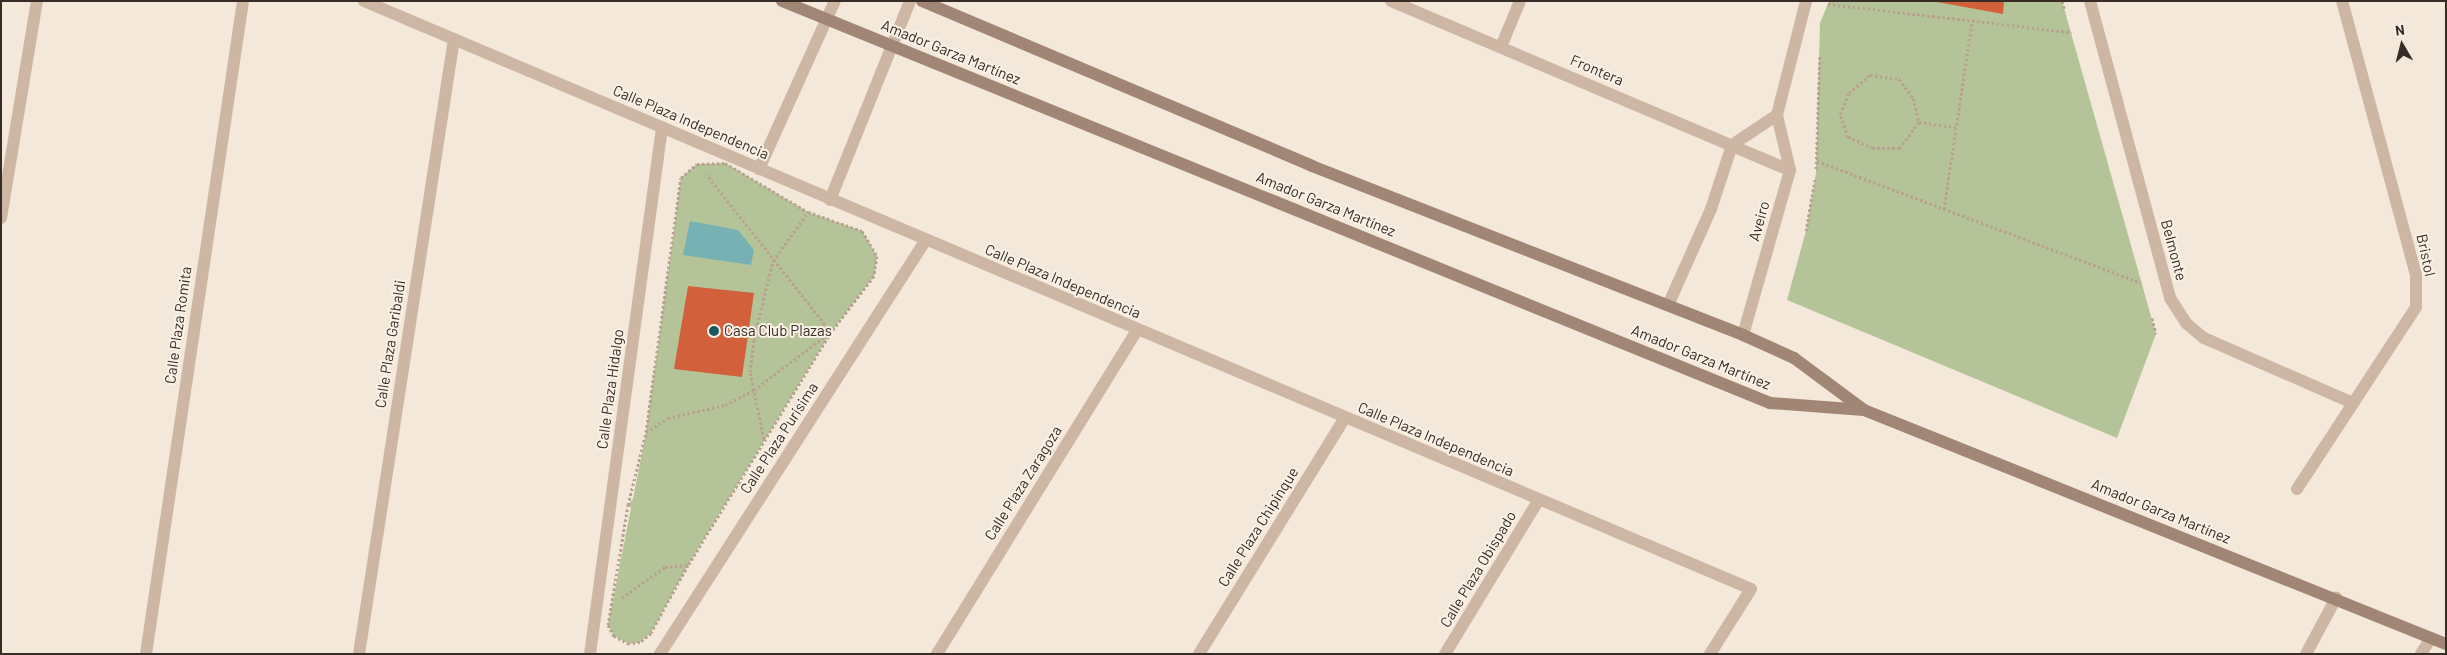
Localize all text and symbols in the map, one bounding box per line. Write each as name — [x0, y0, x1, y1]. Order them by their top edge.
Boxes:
street label: Amador Garza Martínez — [879, 16, 1023, 88]
north arrow — [2377, 20, 2427, 70]
text: N — [2394, 21, 2406, 39]
street label: Frontera — [1568, 51, 1626, 89]
street label: Calle Plaza Independencia — [610, 81, 772, 163]
street label: Amador Garza Martínez — [1254, 168, 1398, 240]
street label: Aveiro — [1745, 199, 1773, 243]
street label: Belmonte — [2157, 217, 2191, 283]
street label: Bristol — [2413, 232, 2439, 278]
street label: Calle Plaza Independencia — [982, 240, 1144, 322]
street label: Calle Plaza Romita — [161, 265, 195, 385]
street label: Calle Plaza Garibaldi — [371, 279, 409, 409]
street label: Amador Garza Martínez — [1629, 321, 1773, 393]
place label: Casa Club Plazas — [724, 322, 832, 340]
marker: Casa Club Plazas — [708, 325, 720, 337]
street label: Calle Plaza Hidalgo — [593, 328, 627, 450]
street label: Calle Plaza Purisima — [736, 379, 822, 497]
street label: Calle Plaza Independencia — [1355, 398, 1517, 480]
street label: Calle Plaza Zaragoza — [981, 423, 1065, 543]
street label: Calle Plaza Chipinque — [1214, 464, 1302, 590]
street label: Amador Garza Martínez — [2089, 475, 2233, 547]
street label: Calle Plaza Obispado — [1436, 507, 1520, 631]

